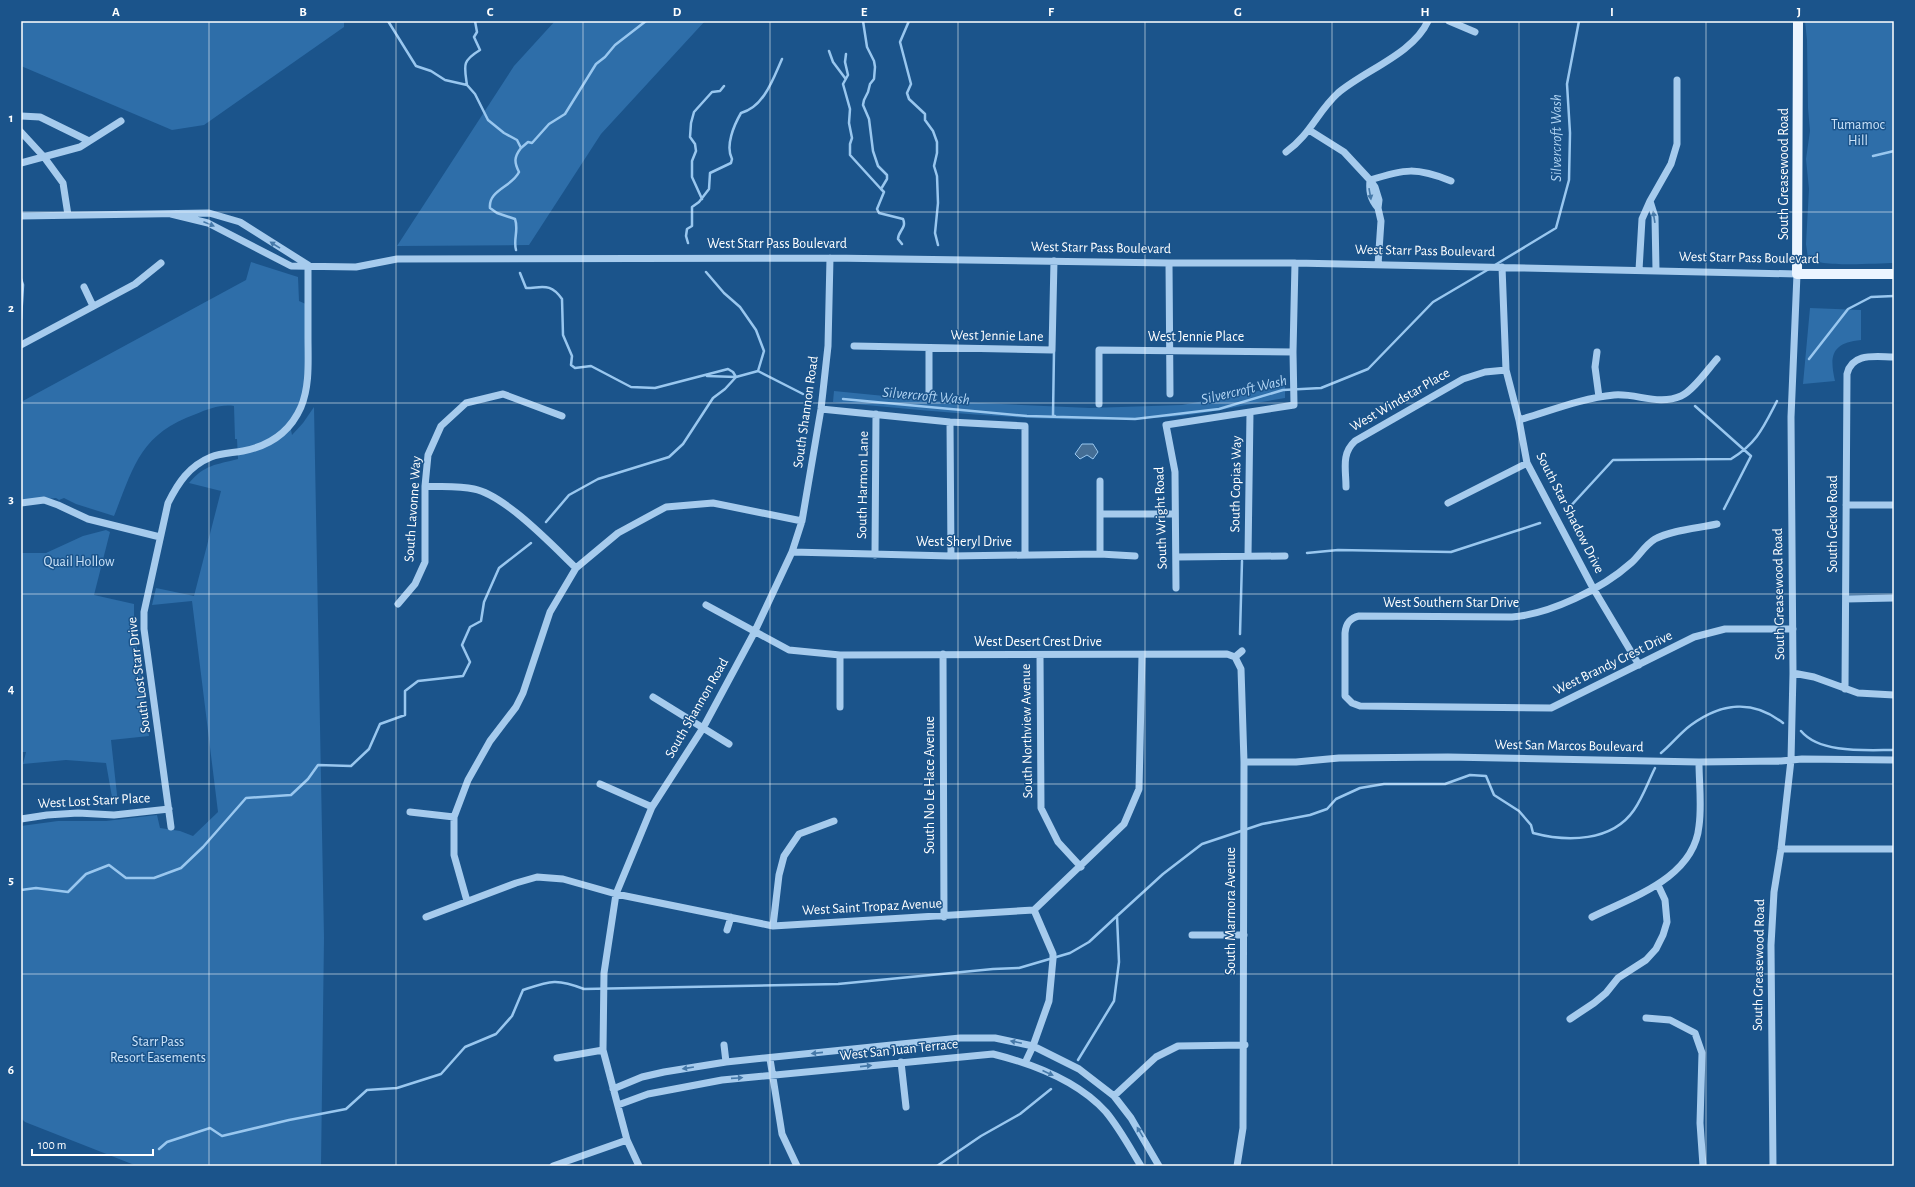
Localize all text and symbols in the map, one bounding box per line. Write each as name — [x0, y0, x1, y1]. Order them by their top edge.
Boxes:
text: A — [112, 6, 120, 19]
text: B — [299, 6, 307, 19]
text: C — [487, 6, 494, 19]
text: D — [673, 6, 682, 19]
text: E — [861, 6, 868, 19]
text: F — [1048, 6, 1055, 19]
text: G — [1234, 6, 1242, 19]
text: H — [1420, 6, 1430, 19]
text: I — [1610, 6, 1614, 19]
text: J — [1797, 6, 1801, 19]
water label: Silvercroft Wash — [1549, 94, 1564, 182]
street label: South Greasewood Road — [1777, 108, 1791, 240]
text: 1 — [9, 112, 13, 125]
park label: Tumamoc Hill — [1831, 118, 1886, 148]
one-way arrow — [1368, 188, 1374, 200]
one-way arrow — [1651, 211, 1657, 223]
one-way arrow — [203, 222, 215, 228]
street label: West Starr Pass Boulevard — [707, 237, 847, 251]
street label: West Starr Pass Boulevard — [1031, 240, 1171, 256]
one-way arrow — [269, 241, 281, 248]
street label: West Starr Pass Boulevard — [1355, 243, 1495, 259]
street label: West Starr Pass Boulevard — [1679, 250, 1819, 266]
text: 2 — [8, 302, 14, 315]
street label: West Jennie Lane — [950, 328, 1044, 344]
street label: West Jennie Place — [1148, 330, 1244, 344]
street label: South Shannon Road — [791, 355, 821, 469]
street label: West Windstar Place — [1348, 366, 1452, 434]
water label: Silvercroft Wash — [1200, 373, 1288, 407]
water label: Silvercroft Wash — [882, 385, 970, 407]
street label: South Harmon Lane — [855, 431, 871, 539]
street label: South Copias Way — [1228, 435, 1244, 532]
street label: South Star Shadow Drive — [1533, 450, 1607, 576]
street label: South Lavonne Way — [402, 456, 424, 562]
street label: South Wright Road — [1152, 466, 1170, 570]
street label: South Gecko Road — [1826, 475, 1840, 573]
text: 3 — [8, 493, 14, 506]
street label: South Greasewood Road — [1771, 528, 1787, 660]
street label: West Sheryl Drive — [916, 535, 1012, 549]
park label: Quail Hollow — [44, 555, 115, 569]
street label: West Southern Star Drive — [1383, 596, 1519, 610]
street label: South Lost Starr Drive — [125, 616, 153, 734]
street label: West Brandy Crest Drive — [1551, 628, 1675, 698]
street label: West Desert Crest Drive — [974, 635, 1102, 649]
street label: South Shannon Road — [663, 656, 731, 760]
street label: South Northview Avenue — [1019, 664, 1035, 798]
text: 4 — [8, 683, 15, 696]
street label: South No Le Hace Avenue — [923, 716, 937, 854]
street label: West San Marcos Boulevard — [1494, 738, 1644, 754]
street label: West Lost Starr Place — [37, 791, 151, 811]
street label: South Marmora Avenue — [1224, 847, 1238, 975]
text: 5 — [8, 874, 14, 887]
street label: West Saint Tropaz Avenue — [802, 896, 942, 918]
street label: South Greasewood Road — [1751, 899, 1767, 1031]
park label: Starr Pass Resort Easements — [110, 1035, 206, 1065]
street label: West San Juan Terrace — [839, 1037, 959, 1063]
one-way arrow — [1009, 1039, 1022, 1045]
one-way arrow — [811, 1050, 823, 1057]
one-way arrow — [860, 1063, 872, 1069]
text: 6 — [8, 1064, 14, 1077]
one-way arrow — [682, 1065, 694, 1071]
one-way arrow — [1043, 1071, 1055, 1077]
one-way arrow — [731, 1075, 743, 1082]
one-way arrow — [1136, 1126, 1143, 1138]
scale bar — [32, 1131, 153, 1157]
text: 100 m — [38, 1139, 66, 1151]

